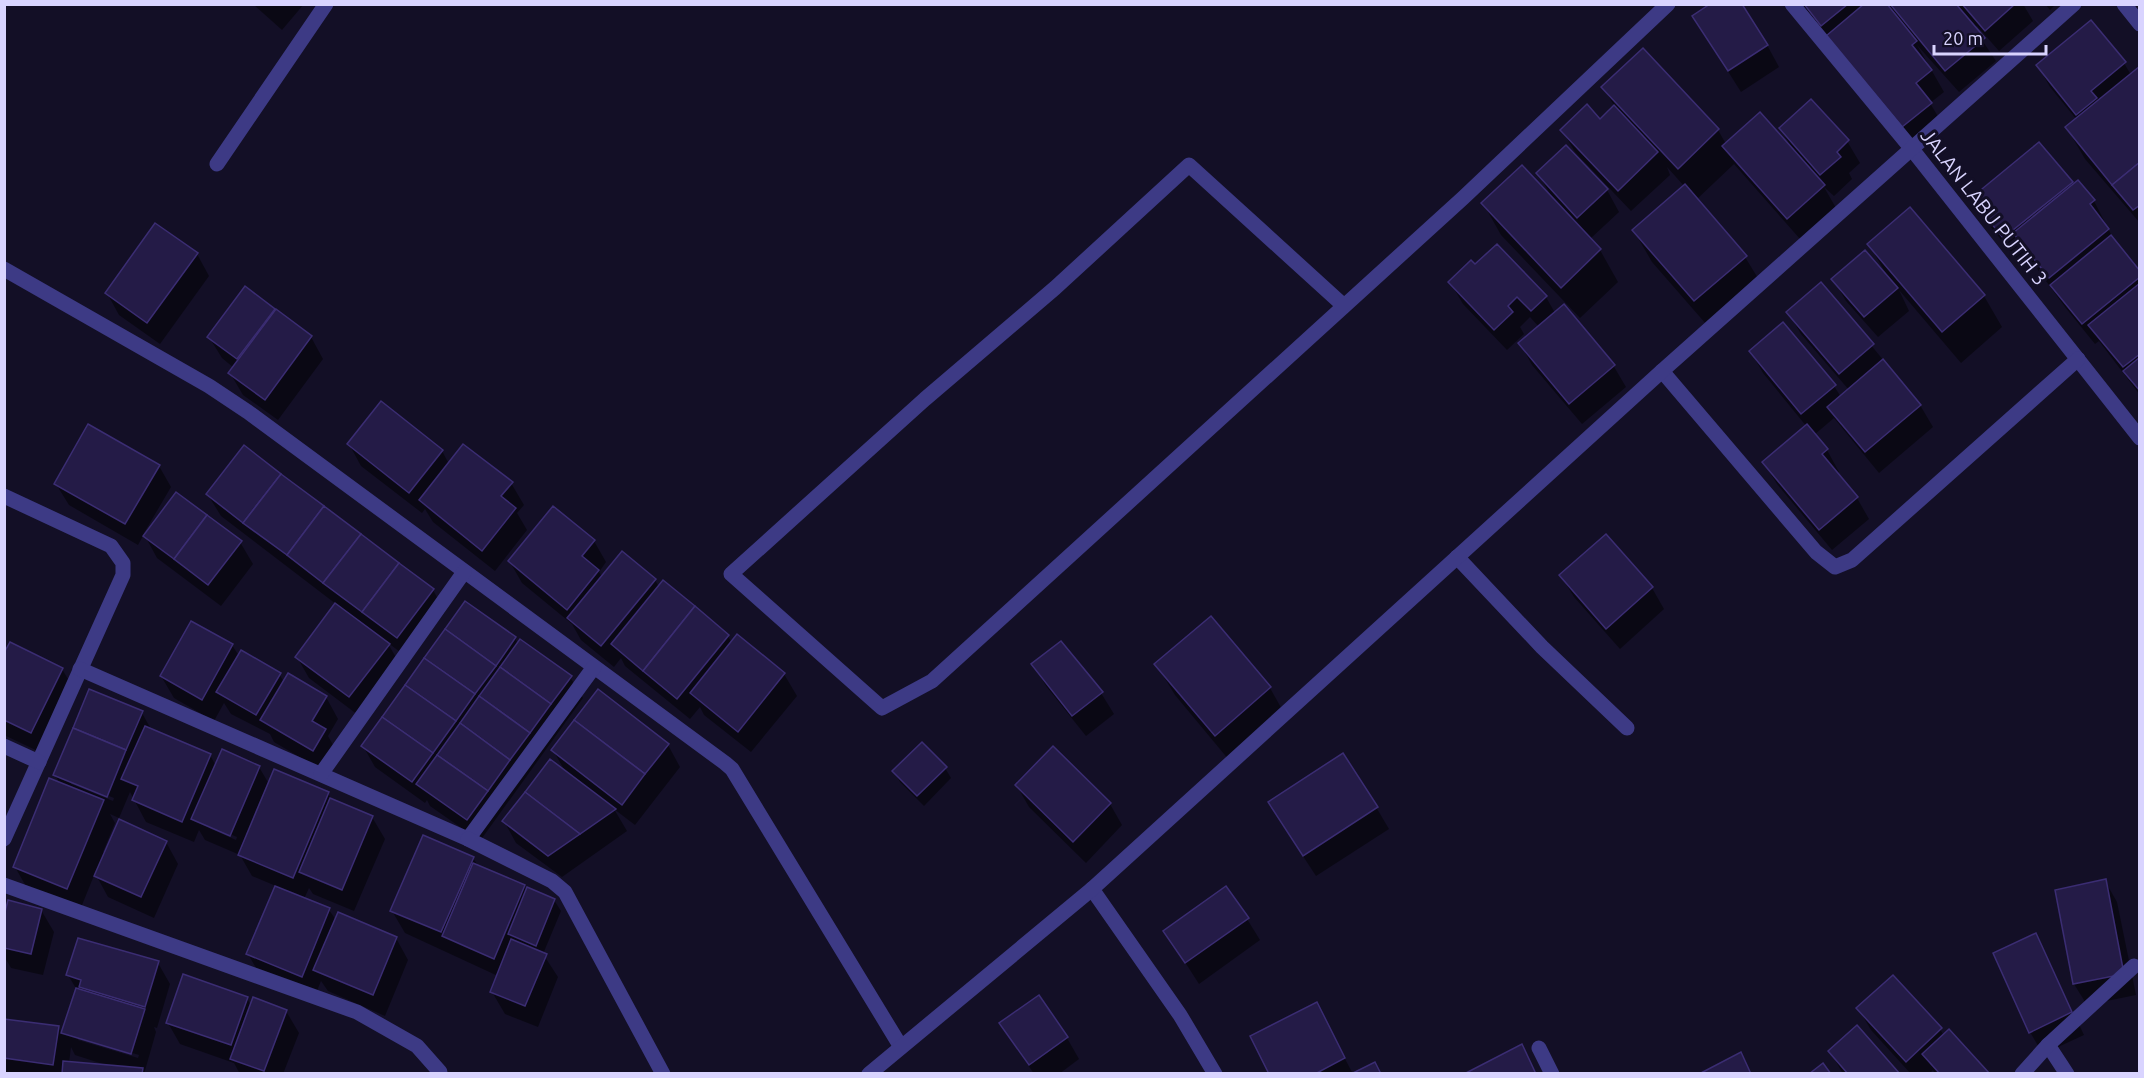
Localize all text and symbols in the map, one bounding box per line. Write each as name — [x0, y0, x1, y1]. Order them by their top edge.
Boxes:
scale bar — [1934, 18, 2046, 56]
text: 20 m — [1943, 28, 1983, 48]
street label: JALAN LABU PUTIH 3 — [1916, 124, 2052, 289]

